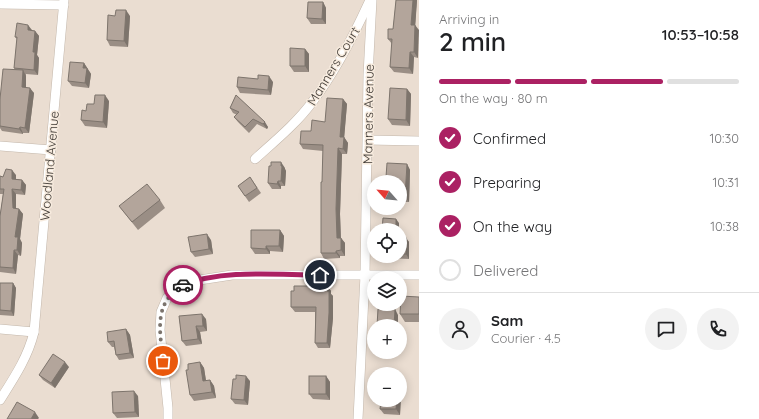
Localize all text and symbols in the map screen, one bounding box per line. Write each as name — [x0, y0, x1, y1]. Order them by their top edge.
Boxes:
text: Arriving in — [439, 11, 499, 27]
street label: Manners Court — [303, 24, 363, 108]
text: 2 min — [439, 25, 506, 58]
text: 10:53–10:58 — [662, 25, 739, 44]
street label: Manners Avenue — [359, 64, 377, 164]
text: On the way · 80 m — [439, 90, 548, 106]
street label: Woodland Avenue — [36, 110, 62, 222]
icon: check — [439, 127, 461, 149]
text: Confirmed — [473, 129, 546, 148]
text: 10:30 — [709, 130, 739, 146]
icon: check — [439, 171, 461, 193]
text: Preparing — [473, 173, 541, 192]
text: 10:31 — [712, 174, 739, 190]
north arrow — [367, 175, 407, 215]
map controls — [367, 175, 407, 407]
icon: check — [439, 215, 461, 237]
text: On the way — [473, 217, 552, 236]
text: 10:38 — [710, 218, 739, 234]
button: locate — [367, 223, 407, 263]
pin — [303, 258, 337, 292]
text: Delivered — [473, 261, 538, 280]
icon: home — [309, 264, 331, 286]
courier — [163, 265, 203, 305]
button: layers — [367, 271, 407, 311]
icon: car — [172, 274, 194, 296]
button: person — [439, 308, 481, 350]
button: chat — [645, 308, 687, 350]
button: phone — [697, 308, 739, 350]
text: Sam — [491, 311, 523, 330]
button: + — [367, 319, 407, 359]
text: Courier · 4.5 — [491, 330, 561, 346]
pin — [146, 344, 180, 378]
icon: bag — [152, 350, 174, 372]
button: − — [367, 367, 407, 407]

